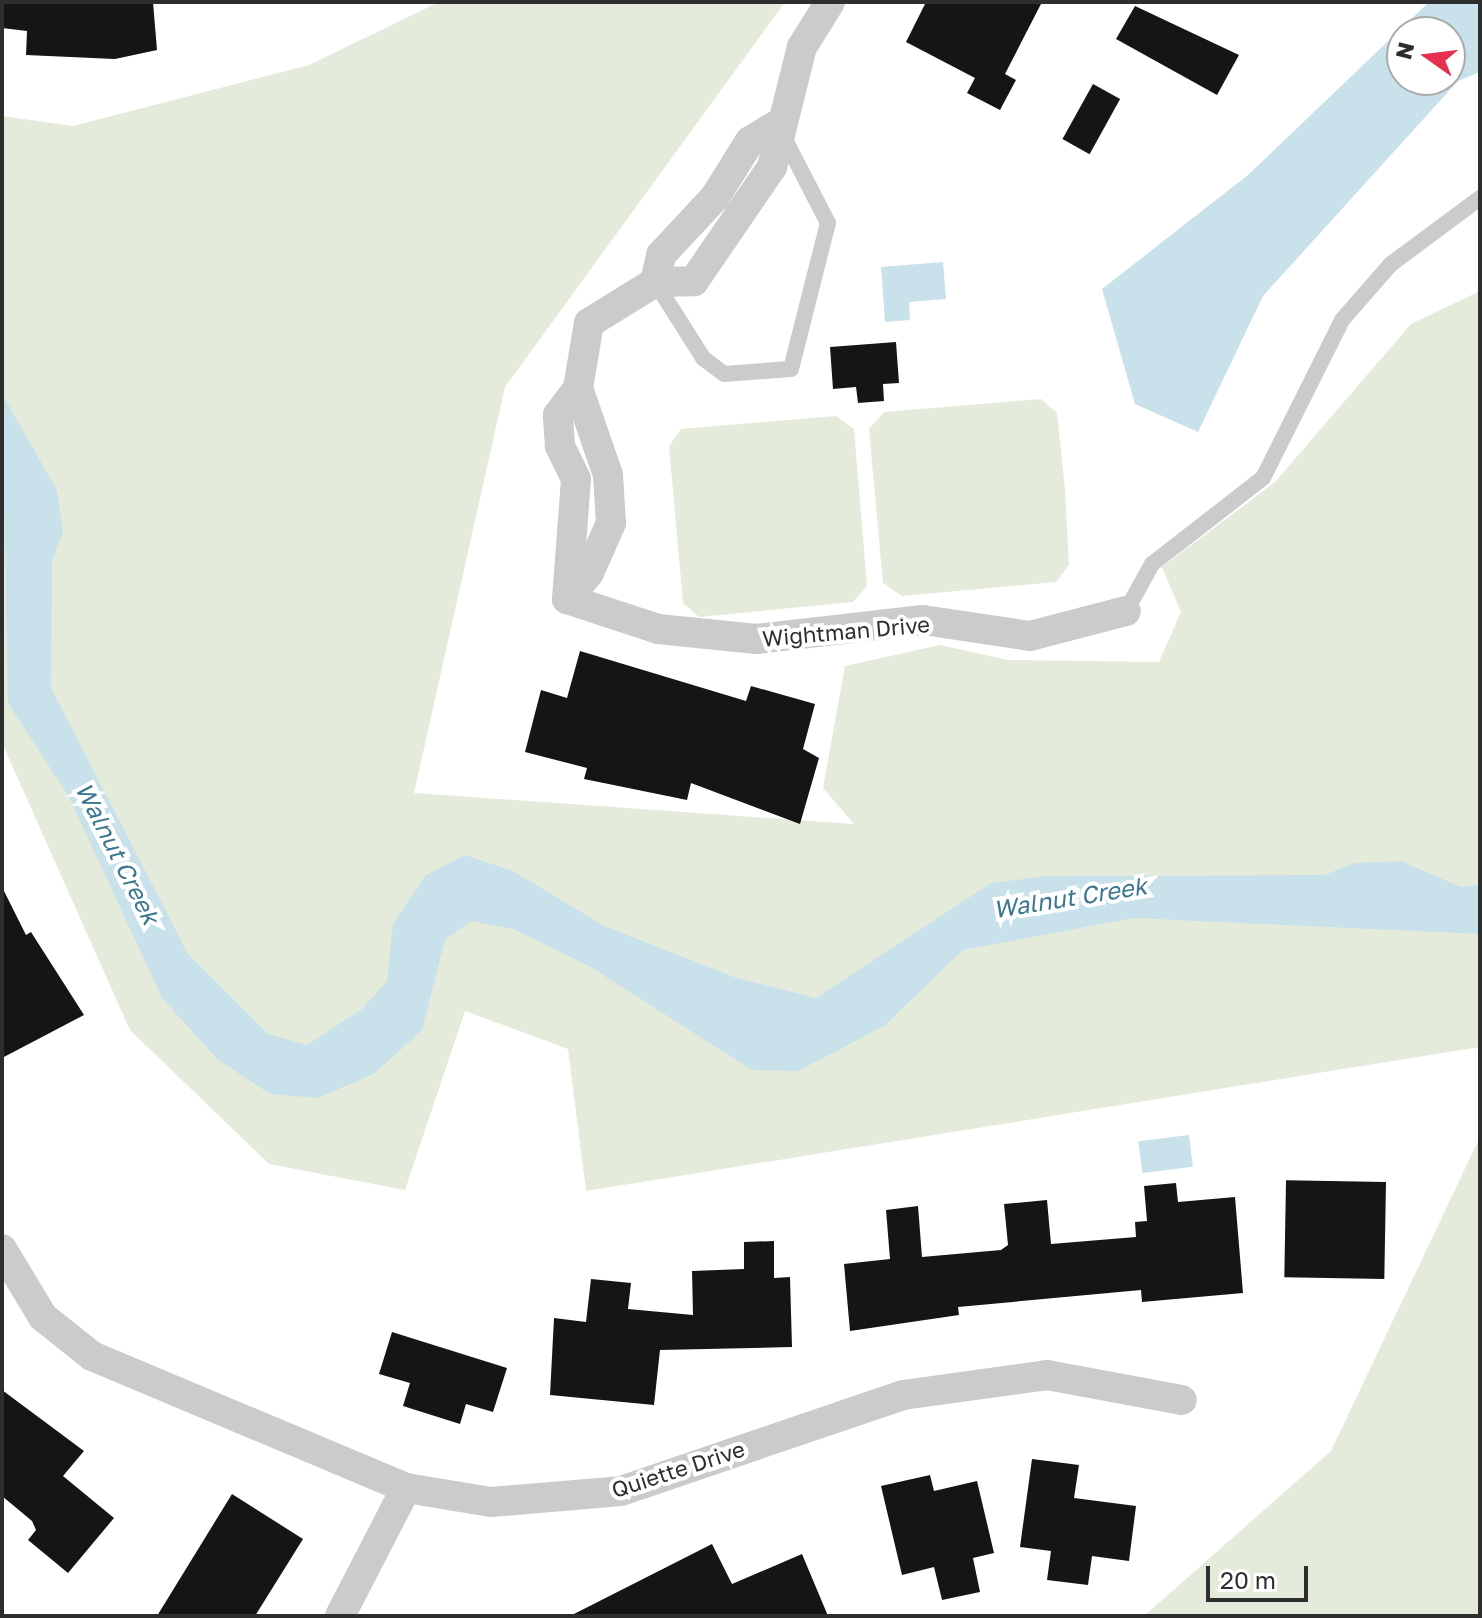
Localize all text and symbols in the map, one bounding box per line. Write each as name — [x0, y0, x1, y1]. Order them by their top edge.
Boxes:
north arrow — [1386, 16, 1466, 96]
text: N — [1389, 39, 1419, 62]
street label: Wightman Drive — [761, 611, 931, 651]
water label: Walnut Creek — [70, 777, 166, 929]
water label: Walnut Creek — [991, 871, 1149, 923]
street label: Quiette Drive — [608, 1435, 748, 1503]
scale bar — [1210, 1550, 1312, 1600]
text: 20 m — [1220, 1565, 1276, 1594]

